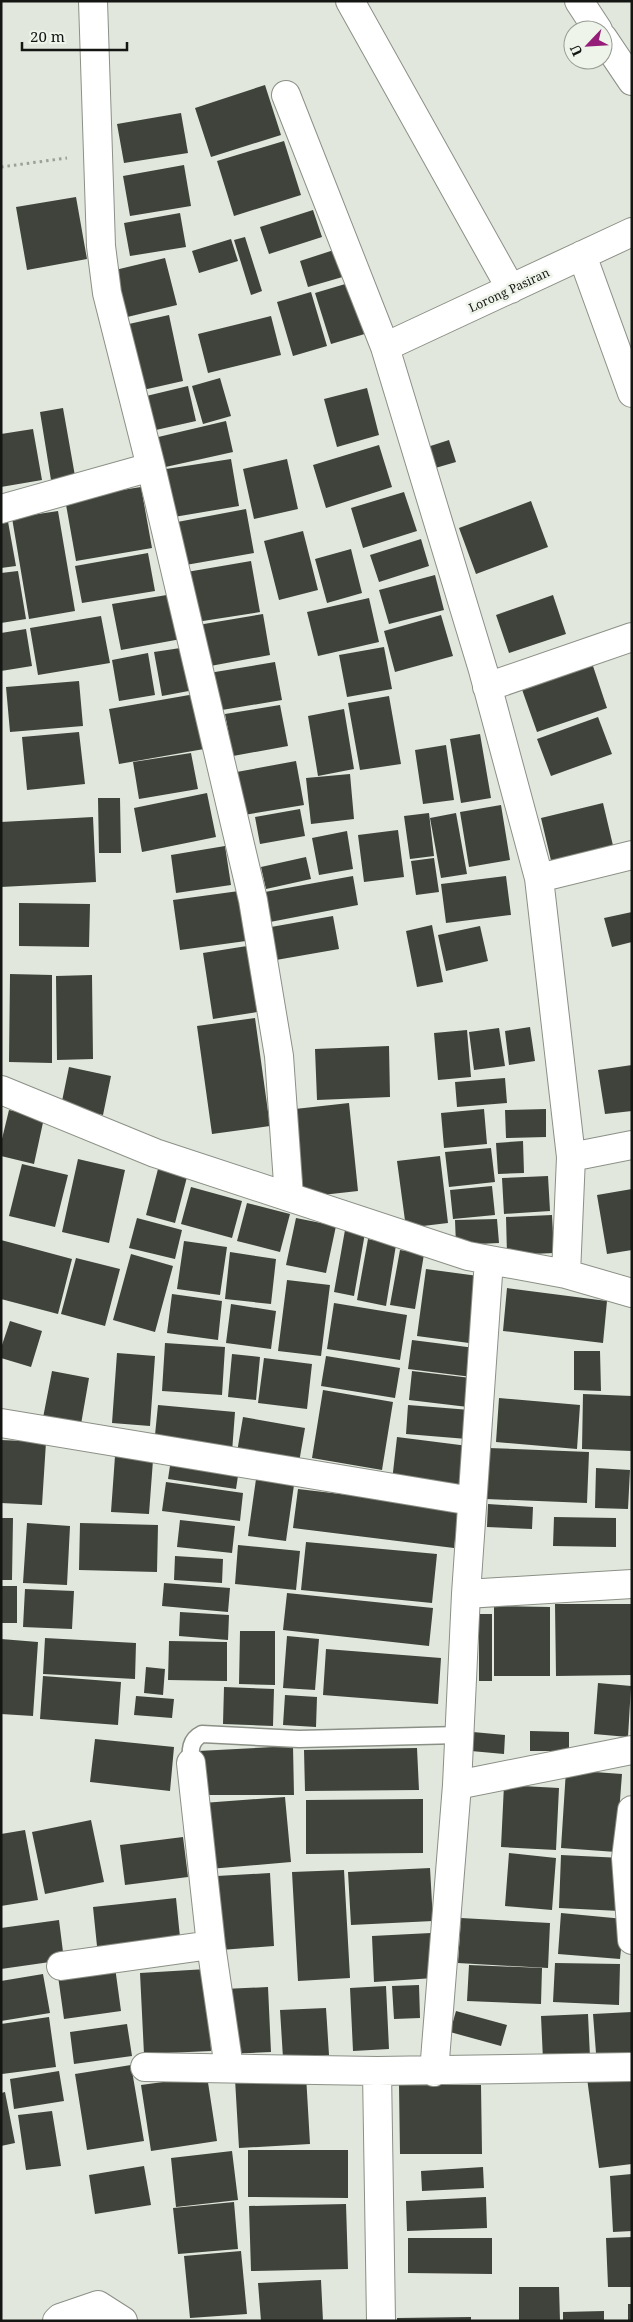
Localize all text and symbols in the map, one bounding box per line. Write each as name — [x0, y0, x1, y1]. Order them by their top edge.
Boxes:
scale bar — [22, 20, 128, 52]
north arrow — [563, 20, 613, 70]
text: 20 m — [30, 26, 65, 46]
text: U — [565, 41, 587, 59]
street label: Lorong Pasiran — [466, 264, 552, 316]

